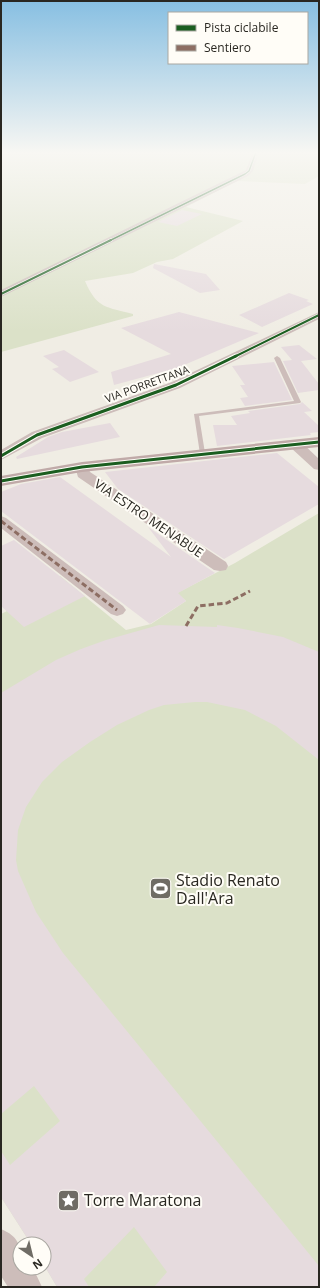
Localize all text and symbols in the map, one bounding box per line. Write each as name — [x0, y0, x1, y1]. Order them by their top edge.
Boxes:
legend — [168, 12, 308, 64]
text: Pista ciclabile — [204, 19, 279, 36]
text: Sentiero — [204, 39, 251, 56]
street label: VIA PORRETTANA — [103, 361, 191, 406]
street label: VIA ESTRO MENABUE — [91, 475, 207, 561]
place label: Stadio Renato Dall'Ara — [176, 869, 280, 909]
sports icon: Stadio Renato Dall'Ara — [147, 876, 173, 902]
place icon: Torre Maratona — [55, 1187, 81, 1213]
place label: Torre Maratona — [84, 1189, 201, 1211]
north arrow — [12, 1236, 52, 1276]
text: N — [30, 1256, 46, 1273]

